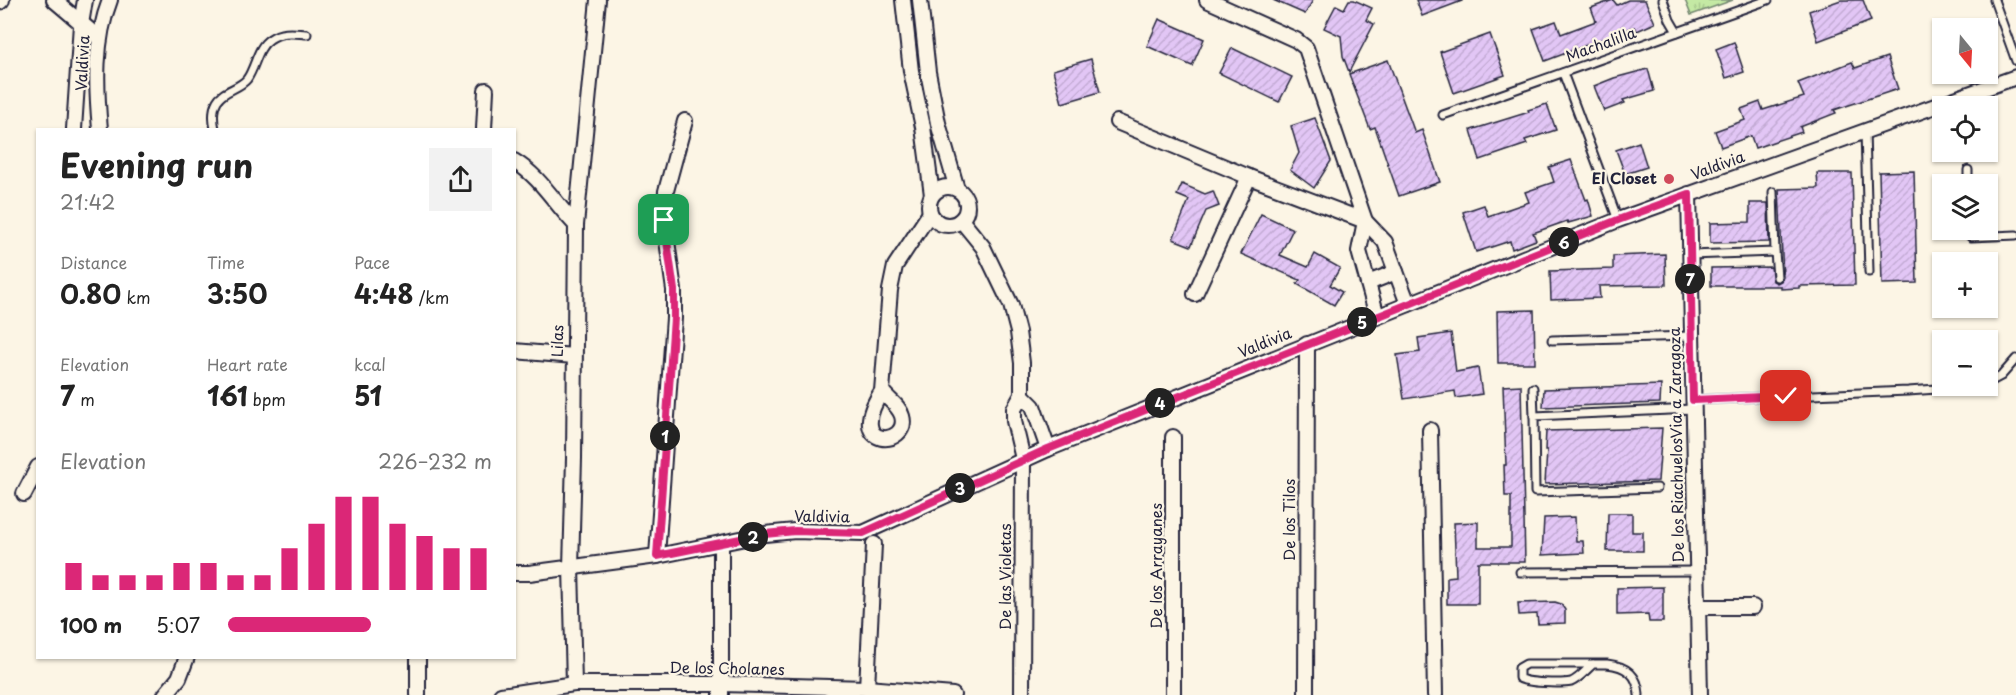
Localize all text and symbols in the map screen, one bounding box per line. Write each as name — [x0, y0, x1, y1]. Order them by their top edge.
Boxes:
north arrow — [1932, 18, 1998, 84]
map controls — [1932, 18, 1998, 396]
street label: Machalilla — [1562, 20, 1640, 67]
street label: Valdivia — [69, 34, 94, 91]
button: locate — [1932, 96, 1998, 162]
text: Evening run — [60, 139, 253, 189]
street label: Valdivia — [1687, 144, 1748, 185]
button: share — [429, 148, 492, 211]
place label: El Closet — [1592, 166, 1657, 189]
marker: El Closet — [1662, 172, 1676, 186]
button: layers — [1932, 174, 1998, 240]
text: 21:42 — [60, 187, 115, 217]
pin — [638, 194, 689, 245]
icon: arrive — [647, 203, 680, 236]
pin: 6 — [1549, 227, 1579, 257]
text: 6 — [1558, 230, 1570, 254]
text: Distance — [60, 250, 127, 274]
text: Time — [207, 250, 245, 274]
text: Pace — [354, 250, 390, 274]
button: + — [1932, 252, 1998, 318]
pin: 7 — [1675, 264, 1705, 294]
text: 7 — [1685, 267, 1695, 291]
text: 0.80 — [60, 274, 121, 313]
text: 3:50 — [207, 274, 267, 313]
text: 4:48 — [354, 274, 414, 313]
text: km — [121, 285, 151, 309]
text: /km — [414, 285, 449, 309]
pin: 5 — [1347, 307, 1377, 337]
text: 5 — [1357, 310, 1367, 334]
street label: Valdivia — [1234, 320, 1295, 363]
street label: Lilas — [545, 324, 568, 357]
street label: De los RiachuelosVia a Zaragoza — [1662, 326, 1689, 563]
button: − — [1932, 330, 1998, 396]
text: Elevation — [60, 352, 129, 376]
text: Heart rate — [207, 352, 288, 376]
text: kcal — [354, 352, 386, 376]
pin — [1760, 370, 1811, 421]
text: 7 — [60, 376, 75, 415]
text: 161 — [207, 376, 248, 415]
text: 51 — [354, 376, 382, 415]
icon: check — [1769, 379, 1802, 412]
text: m — [75, 387, 95, 411]
text: bpm — [248, 387, 286, 411]
pin: 4 — [1145, 388, 1175, 418]
text: 4 — [1155, 391, 1165, 415]
pin: 1 — [650, 421, 680, 451]
text: 1 — [661, 424, 669, 448]
text: Elevation — [60, 446, 146, 476]
text: 226–232 m — [378, 446, 492, 476]
pin: 3 — [945, 473, 975, 503]
text: 3 — [955, 476, 965, 500]
street label: De los Tilos — [1277, 479, 1300, 561]
street label: De los Arrayanes — [1144, 503, 1167, 629]
street label: Valdivia — [794, 504, 851, 527]
pin: 2 — [738, 522, 768, 552]
street label: De las Violetas — [993, 524, 1016, 630]
text: 2 — [747, 525, 759, 549]
text: 100 m — [60, 610, 122, 640]
text: 5:07 — [156, 610, 200, 640]
street label: De los Cholanes — [669, 655, 785, 680]

